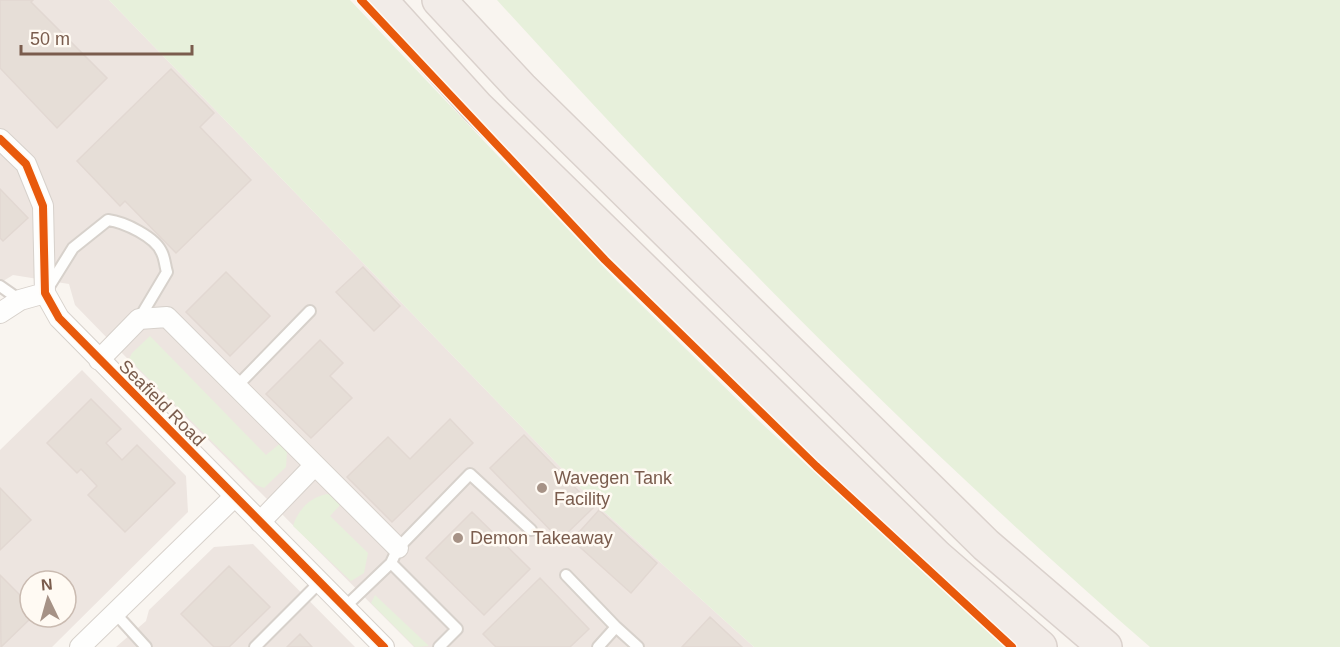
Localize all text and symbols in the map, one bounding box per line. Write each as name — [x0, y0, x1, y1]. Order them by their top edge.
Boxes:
scale bar — [21, 18, 192, 56]
text: 50 m — [30, 29, 70, 49]
street label: Seafield Road — [115, 356, 209, 450]
place label: Wavegen Tank Facility — [554, 468, 673, 509]
marker: Wavegen Tank Facility — [535, 481, 549, 495]
place label: Demon Takeaway — [470, 528, 613, 548]
marker: Demon Takeaway — [451, 531, 465, 545]
north arrow — [18, 569, 78, 629]
text: N — [40, 576, 53, 594]

